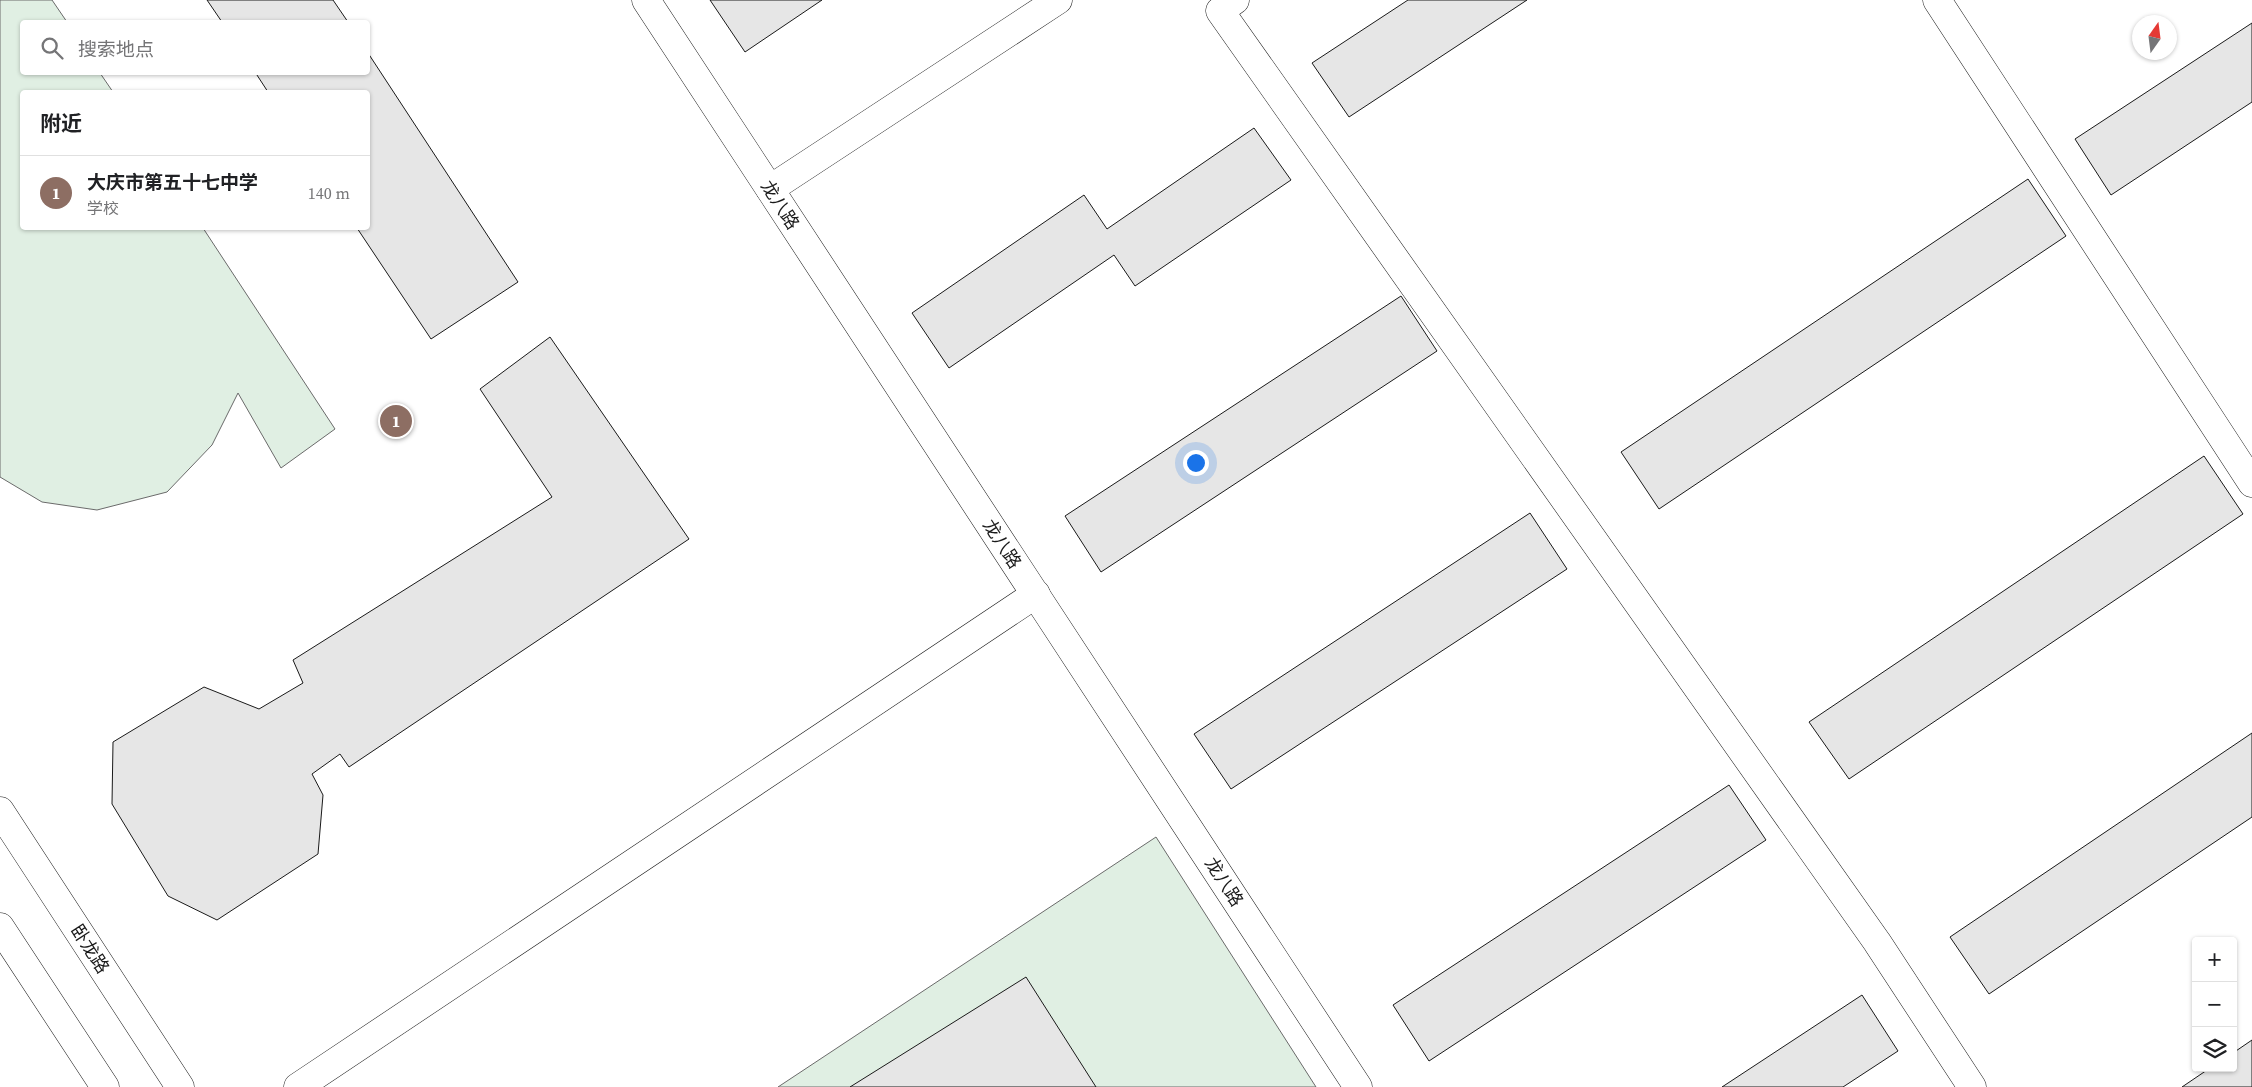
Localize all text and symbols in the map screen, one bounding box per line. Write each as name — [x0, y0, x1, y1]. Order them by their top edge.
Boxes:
north arrow — [2132, 15, 2177, 60]
search box — [20, 20, 370, 75]
icon: search — [38, 34, 66, 62]
text: 搜索地点 — [78, 36, 154, 62]
text: 附近 — [40, 109, 82, 138]
text: 大庆市第五十七中学 — [87, 169, 258, 195]
street label: 龙八路 — [755, 175, 806, 234]
text: 1 — [52, 182, 60, 204]
text: 140 m — [308, 182, 350, 204]
text: 学校 — [87, 197, 119, 219]
pin: 1 — [380, 402, 412, 440]
your location — [1183, 450, 1209, 476]
street label: 龙八路 — [977, 514, 1028, 573]
street label: 龙八路 — [1199, 852, 1250, 911]
street label: 卧龙路 — [65, 919, 116, 978]
map controls — [2192, 937, 2237, 1072]
button: + — [2192, 937, 2237, 982]
button: − — [2192, 982, 2237, 1027]
button: layers — [2192, 1027, 2237, 1072]

